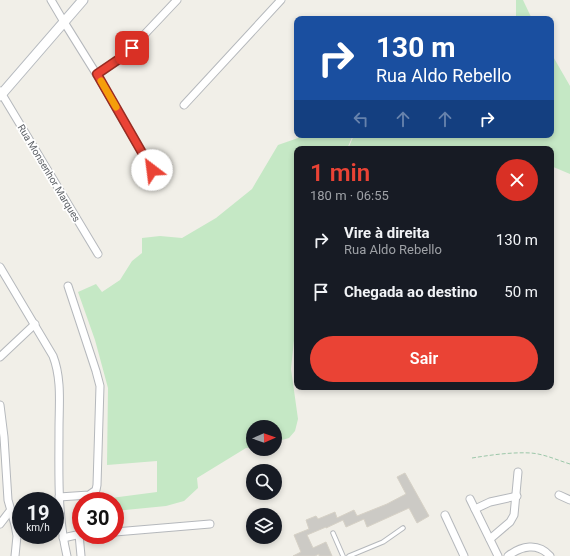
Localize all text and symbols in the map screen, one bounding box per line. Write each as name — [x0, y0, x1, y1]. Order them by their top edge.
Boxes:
pin — [115, 31, 149, 65]
text: 130 m — [376, 31, 455, 64]
icon: right — [310, 32, 362, 84]
icon: arrive — [121, 37, 143, 59]
text: Rua Aldo Rebello — [376, 65, 512, 86]
icon: left — [350, 108, 372, 130]
icon: ahead — [392, 108, 414, 130]
icon: ahead — [434, 108, 456, 130]
icon: right — [476, 108, 498, 130]
street label: Rua Monsenhor Marques — [16, 122, 82, 224]
position arrow — [131, 149, 173, 191]
text: 1 min — [310, 159, 370, 187]
button: close — [496, 159, 538, 201]
text: 180 m · 06:55 — [310, 188, 389, 203]
text: Vire à direita — [344, 224, 430, 242]
icon: right — [310, 229, 332, 251]
text: 130 m — [496, 231, 538, 249]
text: Rua Aldo Rebello — [344, 242, 442, 257]
icon: arrive — [310, 281, 332, 303]
text: Chegada ao destino — [344, 283, 478, 301]
text: 50 m — [504, 283, 538, 301]
button: Sair — [310, 336, 538, 382]
north arrow — [246, 420, 282, 456]
map controls — [246, 420, 282, 544]
button: search — [246, 464, 282, 500]
speed limit sign: 30 — [72, 492, 124, 544]
text: 19 — [27, 501, 49, 525]
button: layers — [246, 508, 282, 544]
text: km/h — [26, 522, 50, 533]

